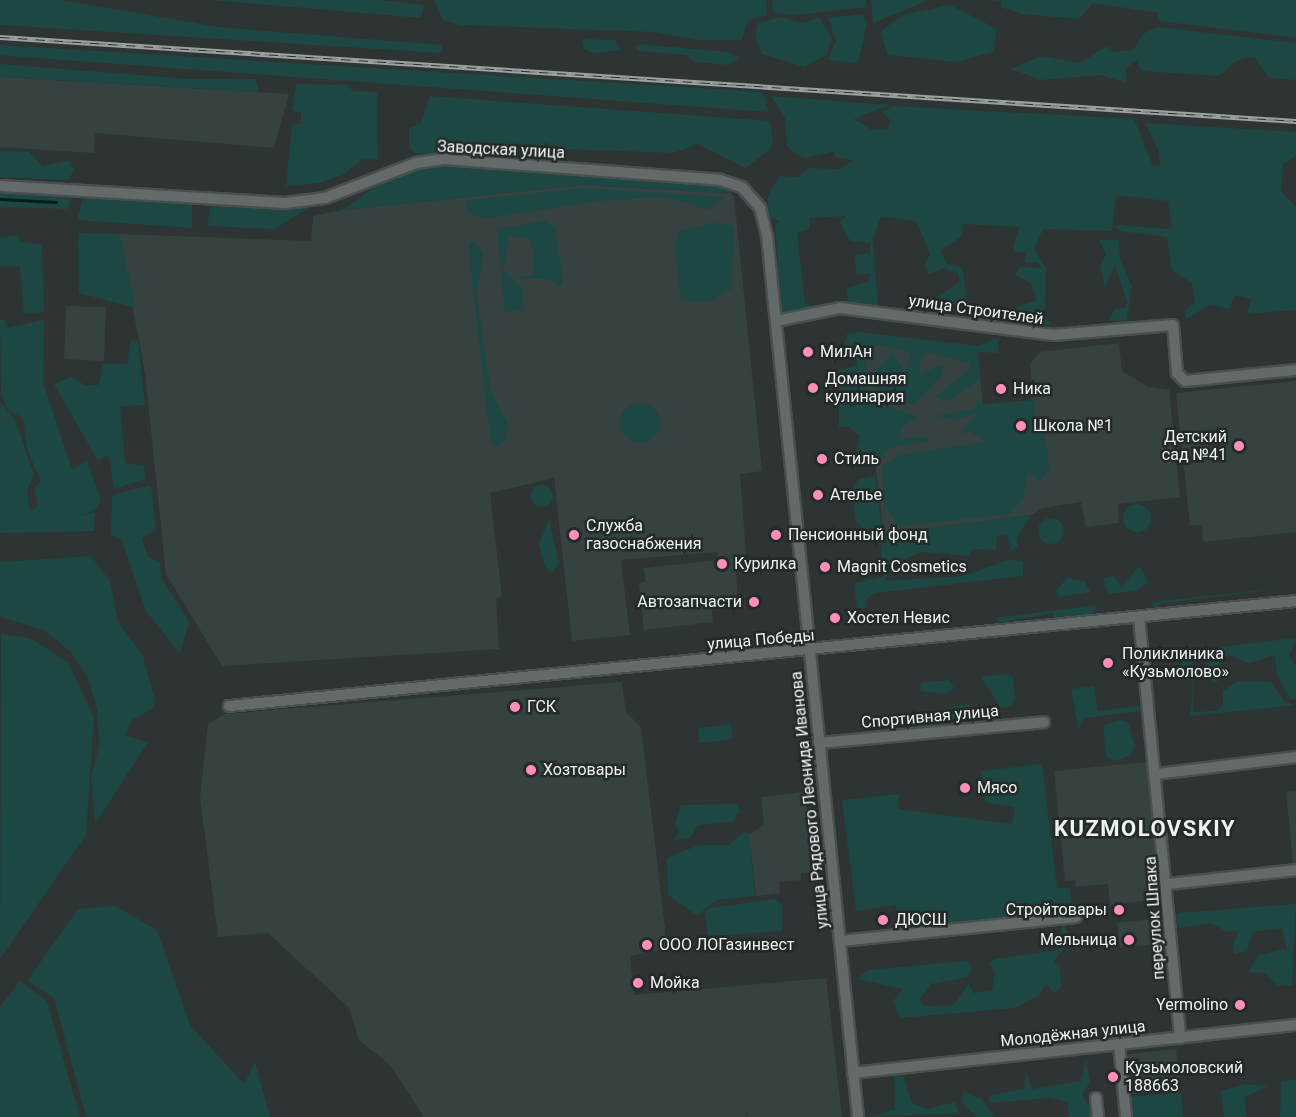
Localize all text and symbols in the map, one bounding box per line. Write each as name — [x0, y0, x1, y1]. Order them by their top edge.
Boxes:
street label: Заводская улица — [437, 137, 565, 163]
street label: улица Строителей — [907, 291, 1045, 329]
place label: МилАн — [820, 342, 872, 362]
marker: МилАн — [801, 345, 815, 359]
place label: Домашняя кулинария — [825, 369, 906, 407]
place label: Ника — [1013, 379, 1051, 399]
marker: Домашняя кулинария — [806, 381, 820, 395]
marker: Ника — [994, 382, 1008, 396]
place label: Школа №1 — [1033, 416, 1113, 436]
marker: Школа №1 — [1014, 419, 1028, 433]
place label: Детский сад №41 — [1162, 427, 1227, 465]
marker: Детский сад №41 — [1232, 439, 1246, 453]
place label: Стиль — [834, 449, 879, 469]
marker: Стиль — [815, 452, 829, 466]
place label: Ателье — [830, 485, 882, 505]
marker: Ателье — [811, 488, 825, 502]
place label: Служба газоснабжения — [586, 516, 702, 554]
place label: Пенсионный фонд — [788, 525, 928, 545]
marker: Служба газоснабжения — [567, 528, 581, 542]
marker: Пенсионный фонд — [769, 528, 783, 542]
place label: Курилка — [734, 554, 796, 574]
marker: Курилка — [715, 557, 729, 571]
place label: Magnit Cosmetics — [837, 557, 967, 577]
marker: Magnit Cosmetics — [818, 560, 832, 574]
place label: Автозапчасти — [637, 592, 742, 612]
marker: Автозапчасти — [747, 595, 761, 609]
place label: Хостел Невис — [847, 608, 950, 628]
marker: Хостел Невис — [828, 611, 842, 625]
street label: улица Победы — [706, 626, 816, 654]
place label: Поликлиника «Кузьмолово» — [1122, 644, 1229, 682]
marker: Поликлиника «Кузьмолово» — [1099, 654, 1117, 672]
street label: улица Рядового Леонида Иванова — [787, 670, 833, 930]
place label: ГСК — [527, 697, 556, 717]
marker: ГСК — [508, 700, 522, 714]
street label: Спортивная улица — [861, 701, 999, 733]
place label: Хозтовары — [543, 760, 626, 780]
marker: Хозтовары — [524, 763, 538, 777]
place label: Мясо — [977, 778, 1017, 798]
marker: Мясо — [958, 781, 972, 795]
district label: KUZMOLOVSKIY — [1054, 816, 1236, 842]
street label: переулок Шпака — [1141, 856, 1169, 980]
place label: Стройтовары — [1006, 900, 1107, 920]
marker: Стройтовары — [1112, 903, 1126, 917]
place label: ДЮСШ — [895, 910, 947, 930]
marker: ДЮСШ — [876, 913, 890, 927]
place label: Мельница — [1040, 930, 1117, 950]
marker: Мельница — [1122, 933, 1136, 947]
place label: ООО ЛОГазинвест — [659, 935, 795, 955]
marker: ООО ЛОГазинвест — [640, 938, 654, 952]
place label: Мойка — [650, 973, 700, 993]
marker: Мойка — [631, 976, 645, 990]
place label: Yermolino — [1156, 995, 1228, 1015]
marker: Yermolino — [1233, 998, 1247, 1012]
street label: Молодёжная улица — [1000, 1017, 1146, 1051]
place label: Кузьмоловский 188663 — [1125, 1058, 1243, 1096]
marker: Кузьмоловский 188663 — [1106, 1070, 1120, 1084]

